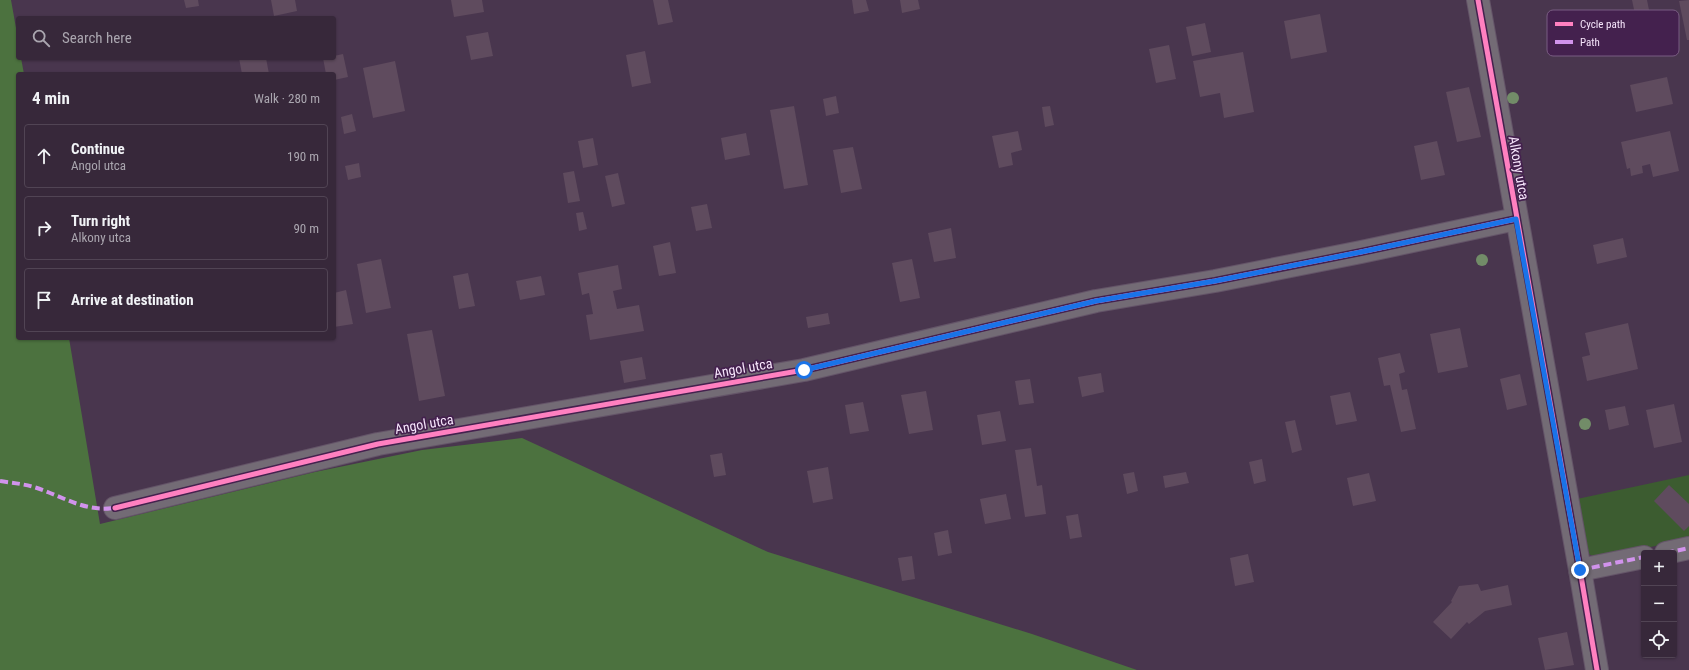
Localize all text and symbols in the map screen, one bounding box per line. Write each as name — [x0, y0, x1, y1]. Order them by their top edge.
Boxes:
legend — [1547, 10, 1679, 56]
search box — [16, 16, 336, 60]
text: Cycle path — [1580, 18, 1625, 31]
icon: search — [30, 27, 52, 49]
text: Search here — [62, 29, 132, 47]
text: Path — [1580, 36, 1600, 49]
text: 4 min — [32, 88, 70, 108]
text: Walk · 280 m — [254, 91, 320, 106]
street label: Alkony utca — [1506, 135, 1532, 201]
text: Continue — [71, 140, 125, 158]
icon: ahead — [33, 145, 55, 167]
text: 190 m — [287, 149, 319, 164]
text: Angol utca — [71, 158, 126, 173]
text: Turn right — [71, 212, 130, 230]
icon: right — [33, 217, 55, 239]
text: 90 m — [293, 221, 319, 236]
text: Alkony utca — [71, 230, 131, 245]
icon: arrive — [33, 289, 55, 311]
text: Arrive at destination — [71, 291, 194, 309]
street label: Angol utca — [712, 355, 774, 381]
route start — [795, 361, 813, 379]
street label: Angol utca — [393, 411, 455, 437]
map controls — [1641, 550, 1677, 658]
button: + — [1641, 550, 1677, 586]
route end — [1571, 561, 1589, 579]
button: − — [1641, 586, 1677, 622]
button: locate — [1641, 622, 1677, 658]

